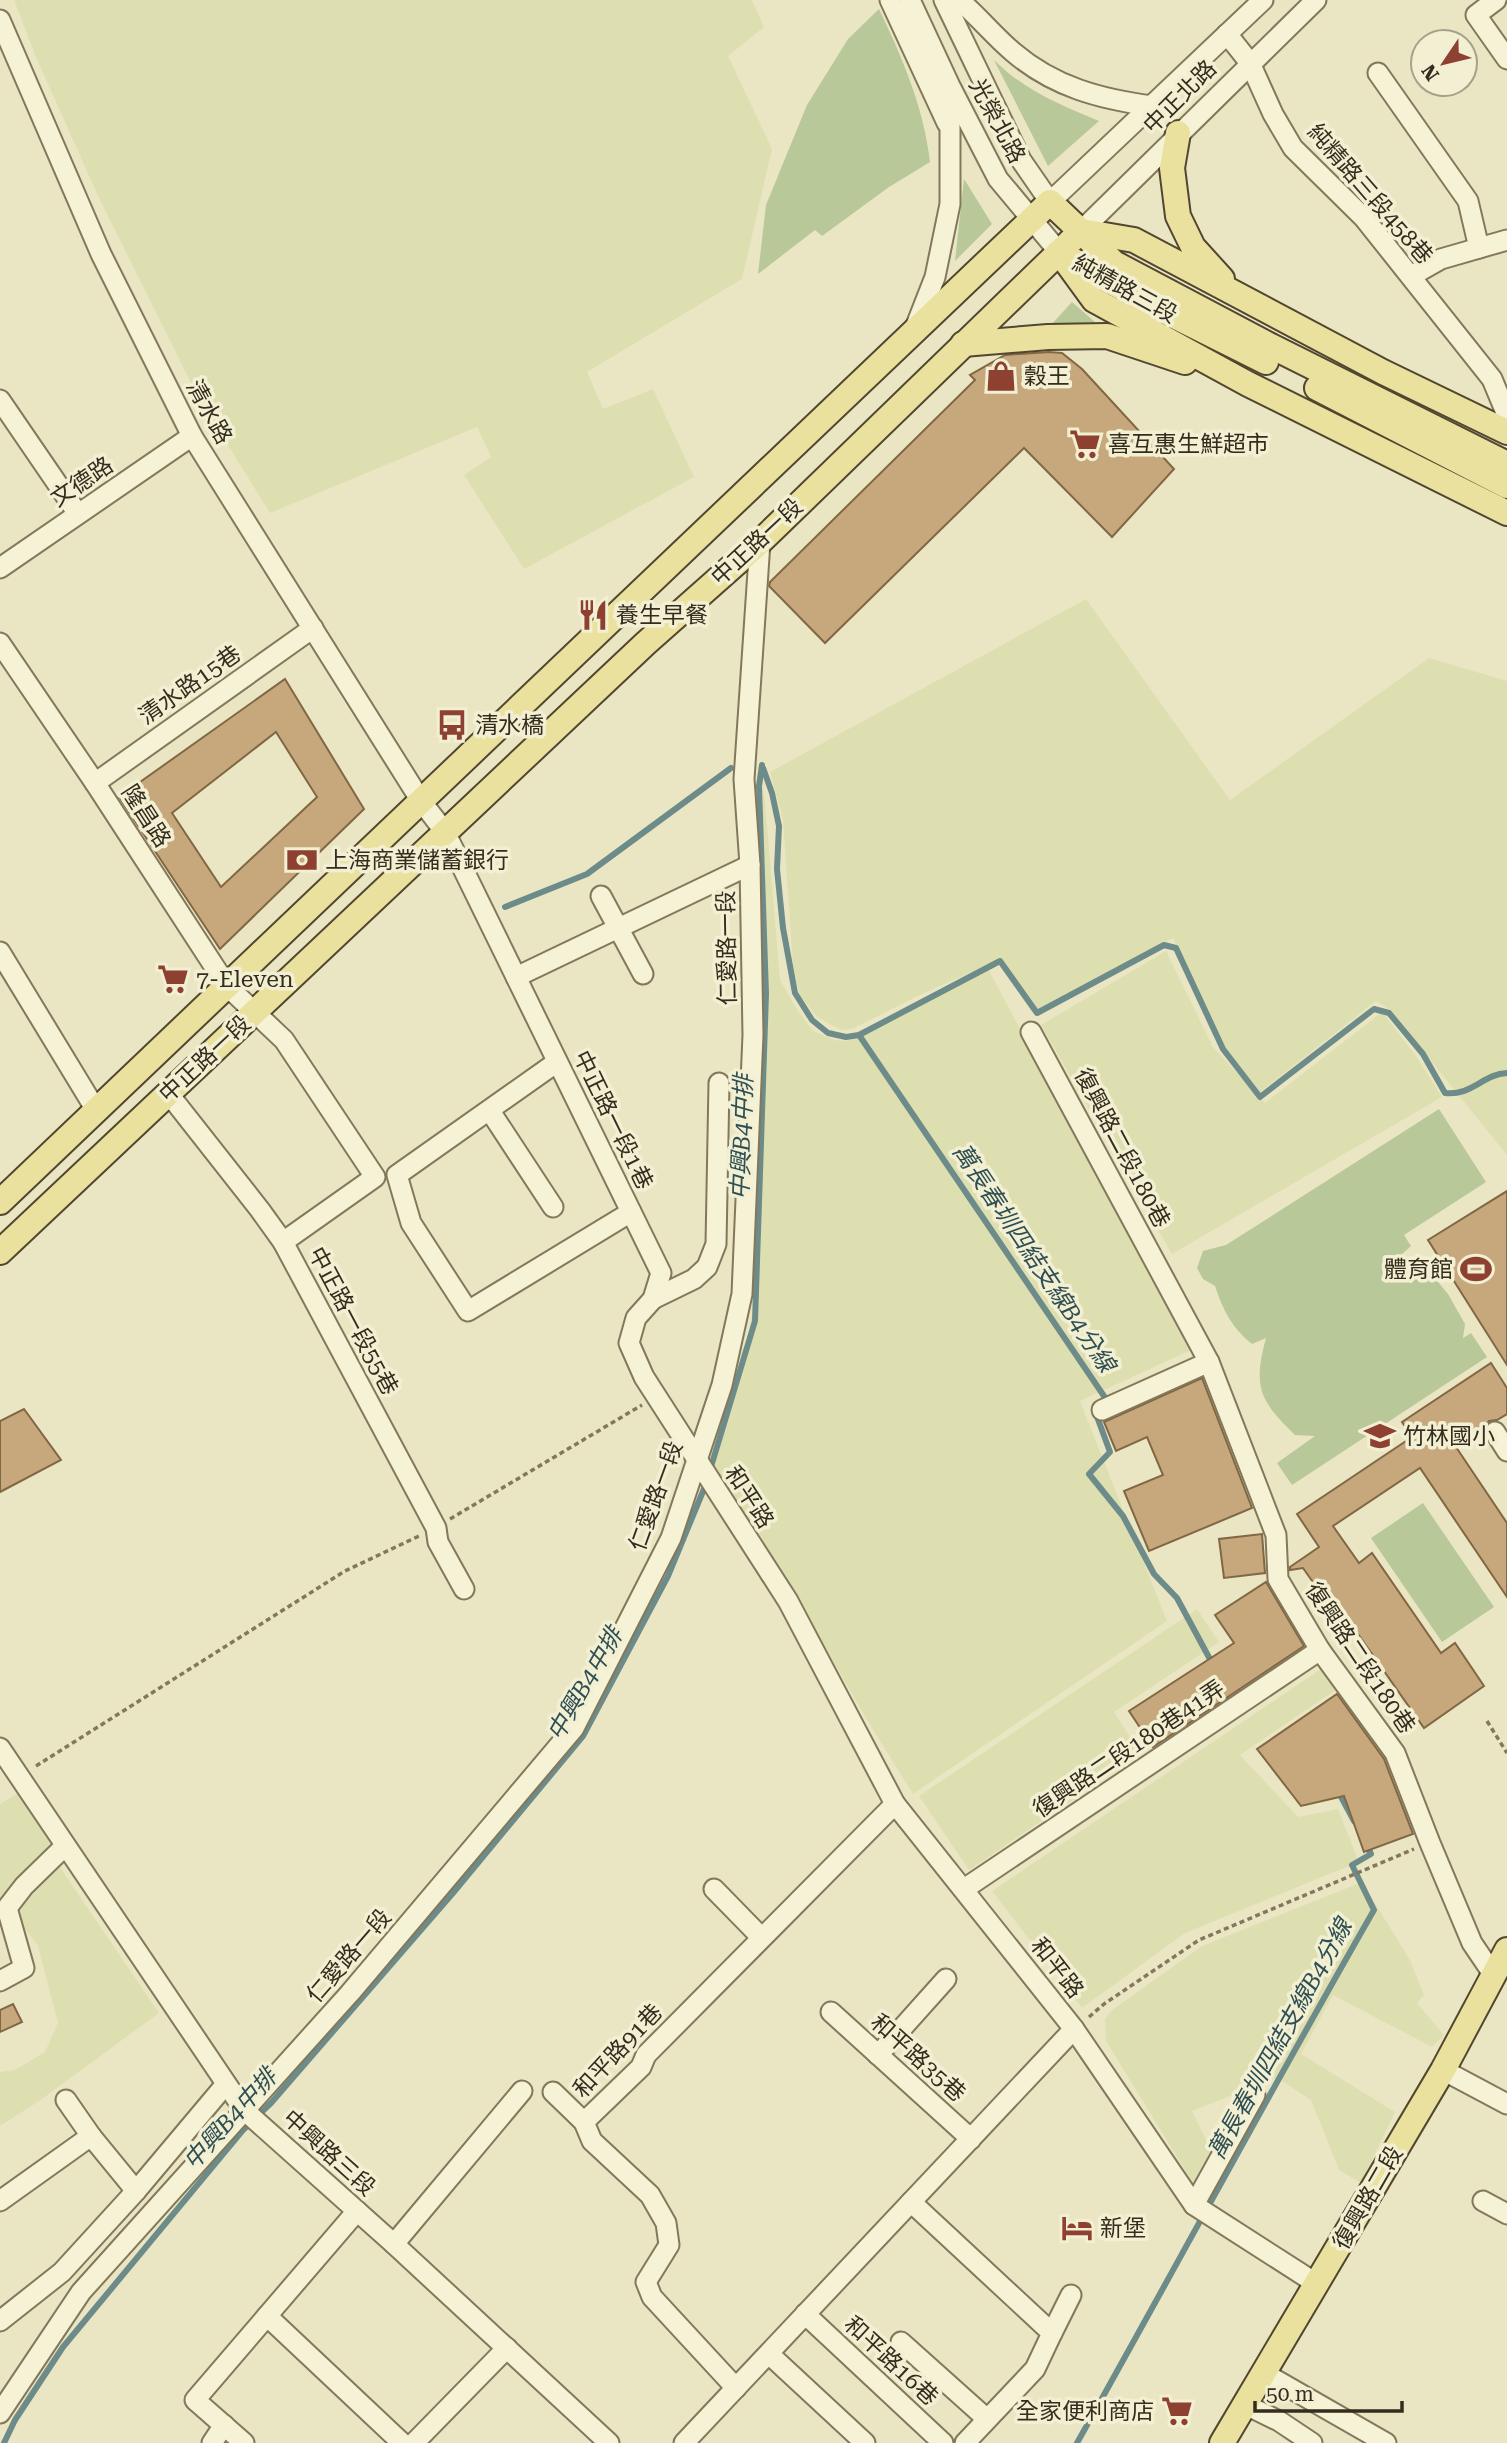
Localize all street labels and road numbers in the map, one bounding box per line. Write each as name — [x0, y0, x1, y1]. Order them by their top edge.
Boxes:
street label: 中正北路 — [1138, 55, 1222, 139]
street label: 光榮北路 — [963, 74, 1031, 168]
street label: 純精路三段458巷 — [1302, 118, 1438, 270]
street label: 純精路三段 — [1068, 249, 1182, 329]
street label: 清水路 — [180, 375, 238, 449]
street label: 文德路 — [46, 452, 118, 512]
street label: 中正路一段 — [706, 493, 808, 591]
street label: 清水路15巷 — [134, 640, 246, 730]
street label: 隆昌路 — [116, 780, 176, 852]
street label: 仁愛路一段 — [712, 890, 742, 1006]
street label: 中正路一段 — [154, 1010, 256, 1108]
street label: 中正路一段1巷 — [568, 1046, 658, 1194]
street label: 復興路二段180巷 — [1069, 1064, 1175, 1232]
street label: 中正路一段55巷 — [303, 1242, 403, 1400]
street label: 仁愛路一段 — [624, 1437, 688, 1555]
street label: 和平路 — [719, 1461, 779, 1533]
street label: 復興路二段180巷 — [1299, 1577, 1421, 1739]
street label: 復興路二段180巷41弄 — [1028, 1675, 1230, 1823]
street label: 仁愛路一段 — [301, 1904, 397, 2008]
street label: 和平路 — [1025, 1933, 1089, 2003]
street label: 和平路91巷 — [568, 1999, 668, 2103]
street label: 和平路35巷 — [865, 2009, 971, 2107]
street label: 中興路三段 — [277, 2104, 381, 2202]
street label: 復興路二段 — [1328, 2141, 1408, 2255]
street label: 和平路16巷 — [839, 2311, 943, 2411]

